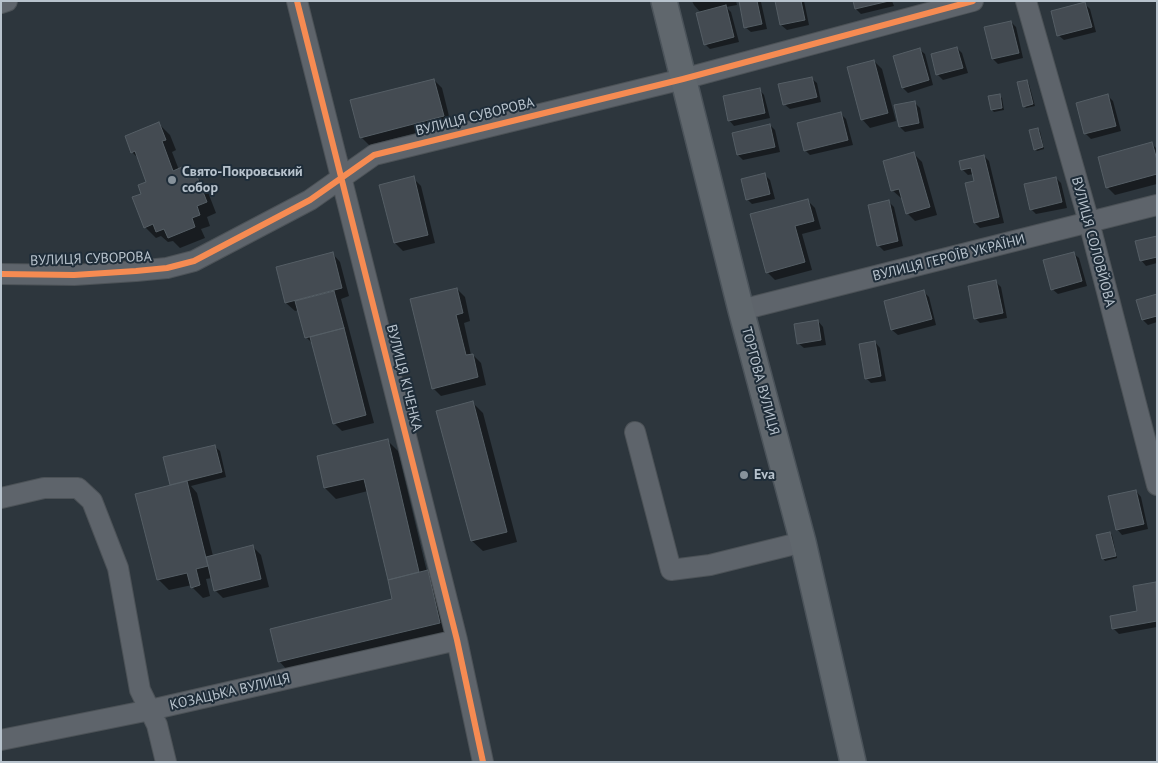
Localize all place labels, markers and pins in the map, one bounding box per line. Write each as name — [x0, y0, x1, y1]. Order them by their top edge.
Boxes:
place label: Свято-Покровський собор — [182, 164, 303, 196]
marker: Свято-Покровський собор — [166, 174, 178, 186]
place label: Eva — [754, 467, 775, 483]
marker: Eva — [738, 469, 750, 481]

